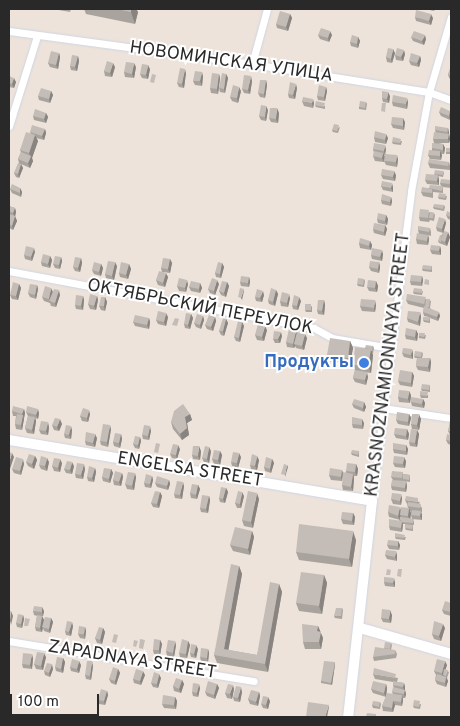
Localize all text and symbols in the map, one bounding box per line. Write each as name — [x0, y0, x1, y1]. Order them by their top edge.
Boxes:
street label: НОВОМИНСКАЯ УЛИЦА — [128, 38, 334, 88]
street label: KRASNOZNAMIONNAYA STREET — [362, 231, 416, 499]
street label: ОКТЯБРЬСКИЙ ПЕРЕУЛОК — [85, 275, 315, 341]
place label: Продукты — [264, 352, 354, 374]
marker: Продукты — [358, 357, 370, 369]
street label: ENGELSA STREET — [115, 449, 265, 493]
street label: ZAPADNAYA STREET — [46, 637, 218, 685]
scale bar — [12, 684, 101, 716]
text: 100 m — [18, 693, 59, 712]

